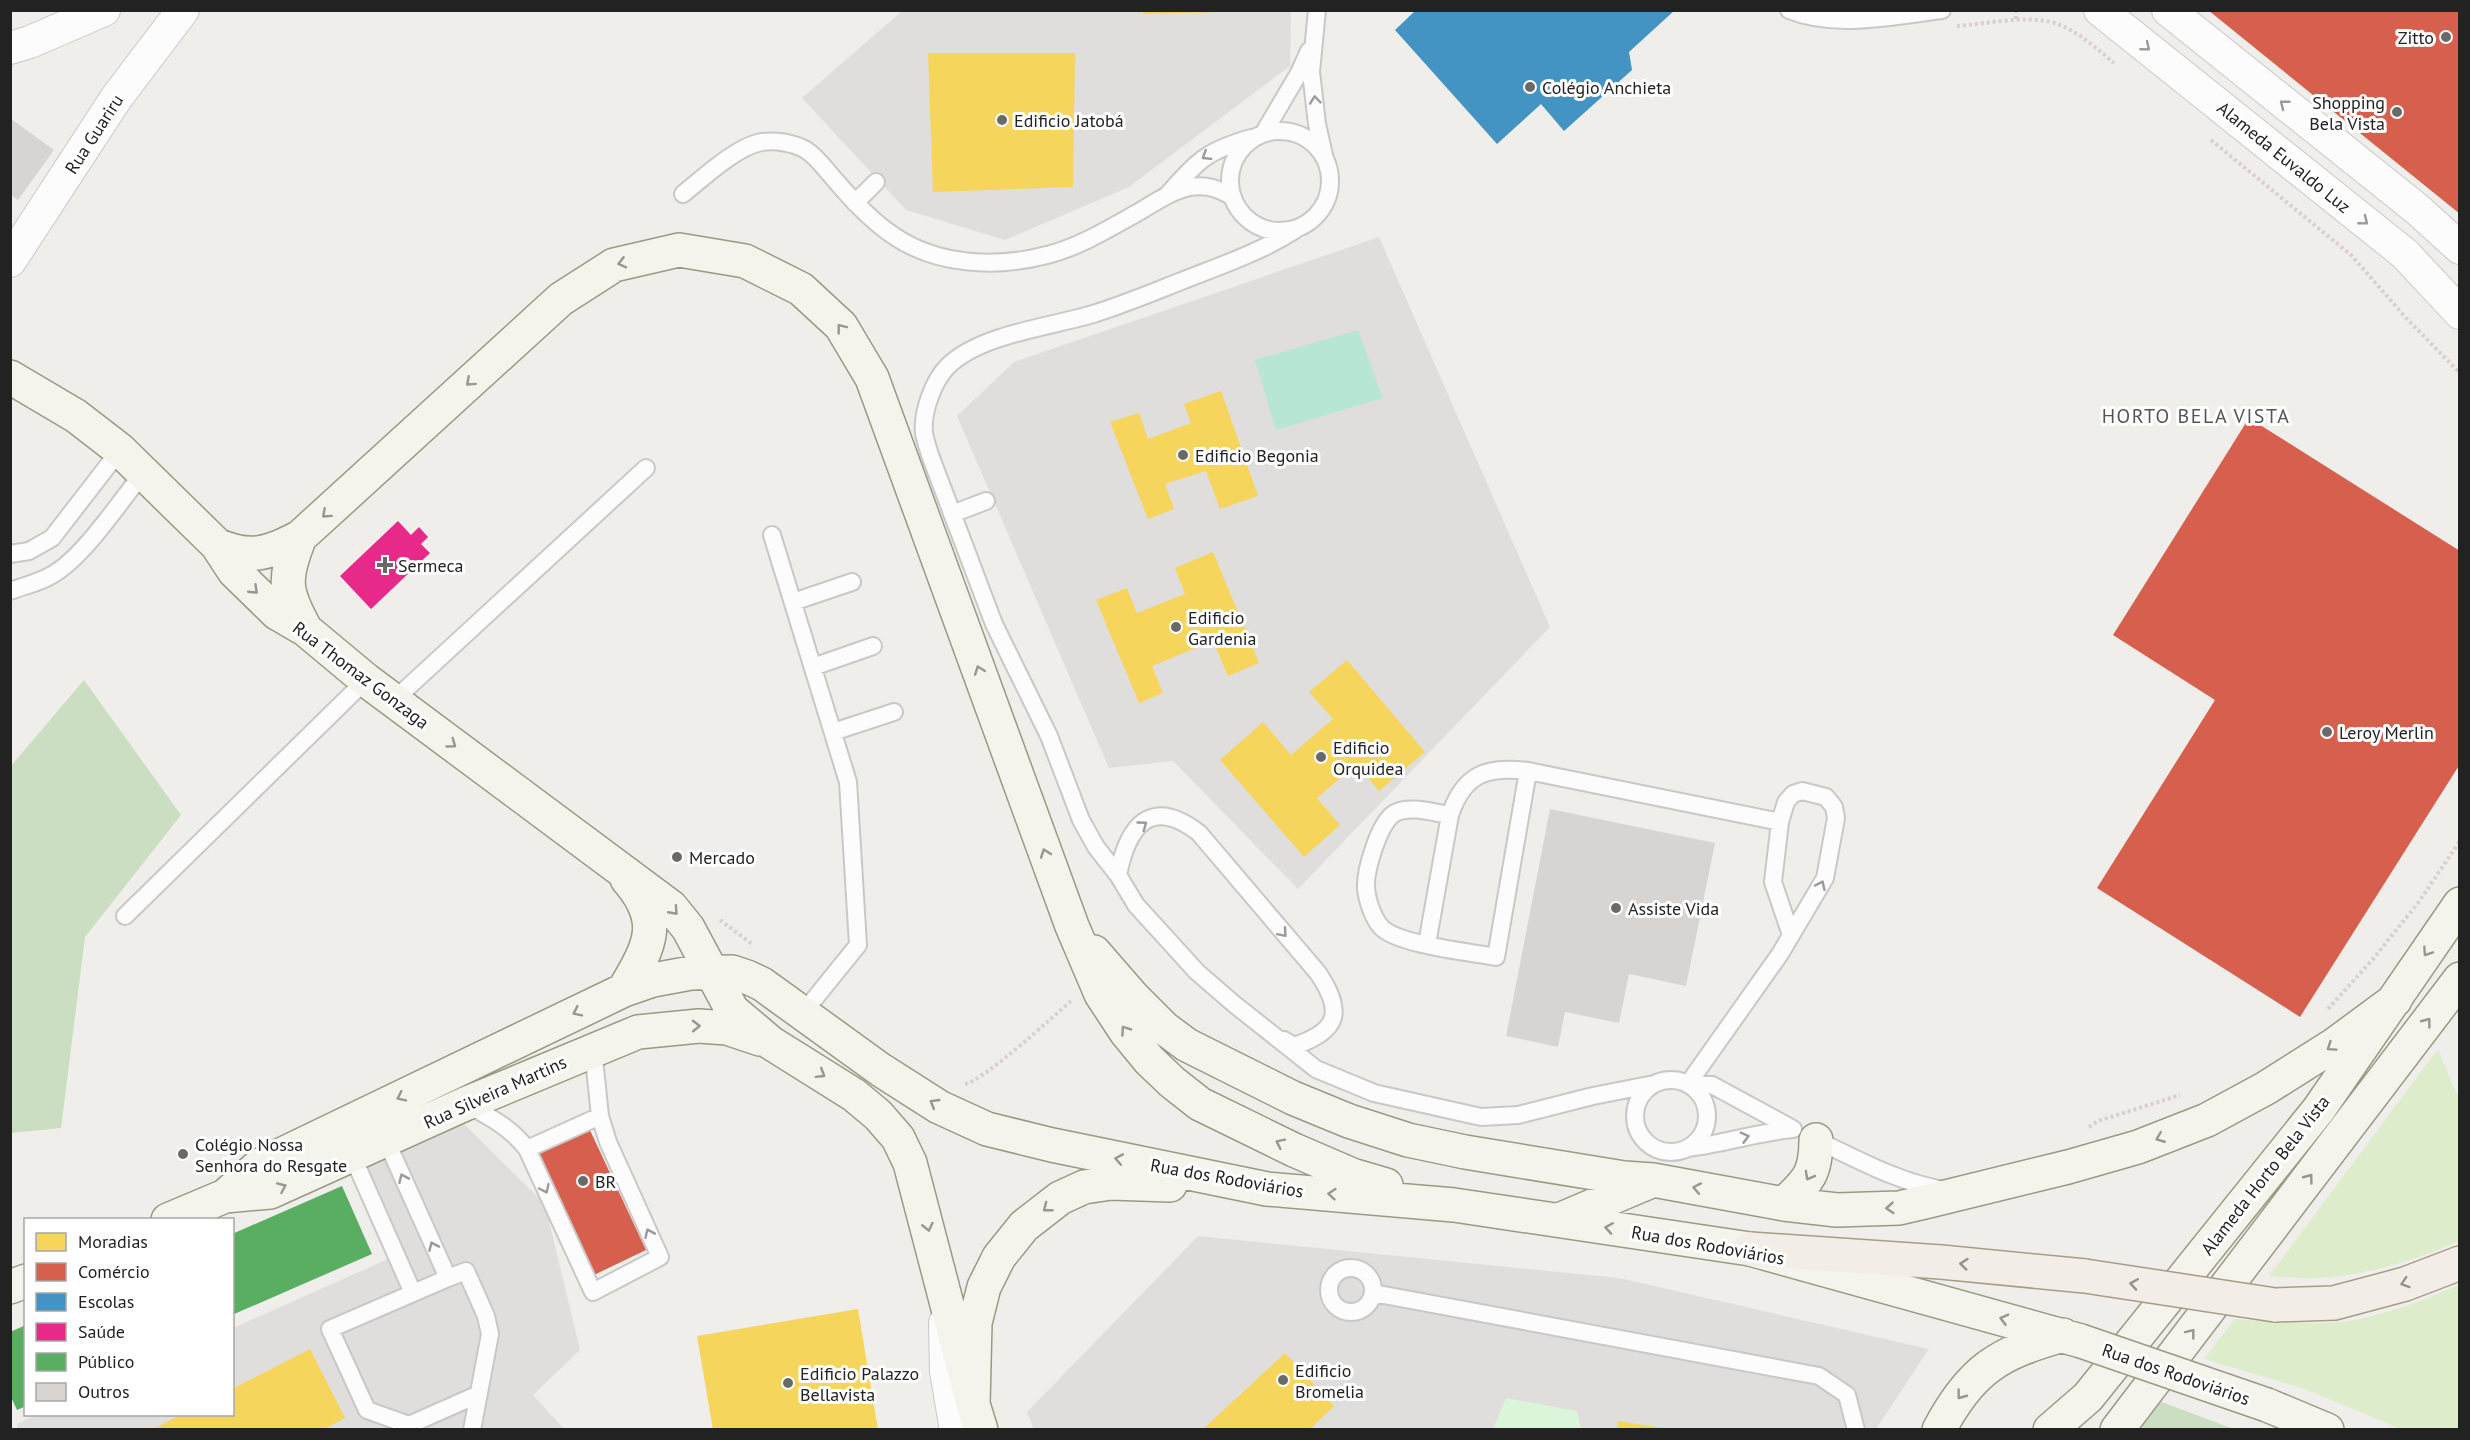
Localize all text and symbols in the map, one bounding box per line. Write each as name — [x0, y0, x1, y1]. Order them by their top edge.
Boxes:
place label: Zitto — [2398, 26, 2434, 49]
marker: Zitto — [2439, 30, 2453, 44]
one-way arrow — [2139, 40, 2150, 51]
place label: Colégio Anchieta — [1542, 76, 1671, 99]
marker: Colégio Anchieta — [1523, 80, 1537, 94]
street label: Rua Guariru — [60, 90, 128, 178]
place label: Shopping Bela Vista — [2309, 91, 2385, 135]
one-way arrow — [1309, 95, 1321, 105]
street label: Alameda Euvaldo Luz — [2213, 96, 2355, 218]
one-way arrow — [2280, 101, 2291, 112]
marker: Shopping Bela Vista — [2390, 105, 2404, 119]
place label: Edificio Jatobá — [1014, 109, 1124, 132]
marker: Edificio Jatobá — [995, 113, 1009, 127]
one-way arrow — [1202, 149, 1213, 160]
one-way arrow — [2357, 214, 2368, 225]
one-way arrow — [618, 256, 628, 268]
one-way arrow — [837, 324, 848, 335]
one-way arrow — [466, 375, 477, 386]
district label: HORTO BELA VISTA — [2102, 403, 2290, 429]
place label: Edificio Begonia — [1195, 444, 1319, 467]
marker: Edificio Begonia — [1176, 448, 1190, 462]
one-way arrow — [322, 507, 333, 518]
place label: Sermeca — [398, 554, 463, 577]
marker: Sermeca — [376, 556, 394, 574]
one-way arrow — [246, 583, 257, 594]
place label: Edificio Gardenia — [1188, 606, 1257, 650]
street label: Rua Thomaz Gonzaga — [288, 616, 434, 734]
marker: Edificio Gardenia — [1169, 620, 1183, 634]
one-way arrow — [973, 665, 986, 676]
place label: Leroy Merlin — [2339, 721, 2434, 744]
marker: Leroy Merlin — [2320, 725, 2334, 739]
one-way arrow — [445, 736, 456, 747]
place label: Edificio Orquidea — [1333, 736, 1403, 780]
marker: Edificio Orquidea — [1314, 750, 1328, 764]
one-way arrow — [1136, 821, 1147, 832]
place label: Mercado — [689, 846, 755, 869]
one-way arrow — [1040, 848, 1053, 859]
marker: Mercado — [670, 850, 684, 864]
one-way arrow — [1814, 880, 1826, 891]
place label: Assiste Vida — [1628, 897, 1719, 920]
marker: Assiste Vida — [1609, 901, 1623, 915]
one-way arrow — [667, 904, 678, 915]
one-way arrow — [1276, 926, 1287, 937]
one-way arrow — [2423, 946, 2435, 956]
one-way arrow — [572, 1005, 583, 1017]
one-way arrow — [2419, 1018, 2430, 1029]
one-way arrow — [691, 1020, 700, 1033]
one-way arrow — [1121, 1026, 1132, 1037]
one-way arrow — [2327, 1039, 2337, 1051]
street label: Rua Silveira Martins — [420, 1050, 570, 1134]
one-way arrow — [814, 1067, 825, 1078]
one-way arrow — [397, 1090, 408, 1101]
street label: Alameda Horto Bela Vista — [2195, 1091, 2335, 1259]
one-way arrow — [929, 1099, 940, 1111]
one-way arrow — [1740, 1131, 1750, 1144]
one-way arrow — [2155, 1131, 2166, 1144]
place label: Colégio Nossa Senhora do Resgate — [195, 1133, 347, 1177]
one-way arrow — [1276, 1138, 1287, 1150]
marker: Colégio Nossa Senhora do Resgate — [176, 1147, 190, 1161]
one-way arrow — [1115, 1153, 1125, 1166]
street label: Rua dos Rodoviários — [1149, 1153, 1305, 1203]
place label: BR — [595, 1170, 617, 1193]
one-way arrow — [1805, 1170, 1816, 1180]
one-way arrow — [398, 1174, 410, 1185]
marker: BR — [576, 1174, 590, 1188]
one-way arrow — [2302, 1174, 2313, 1185]
one-way arrow — [275, 1182, 286, 1194]
one-way arrow — [538, 1182, 550, 1193]
one-way arrow — [1692, 1182, 1702, 1195]
one-way arrow — [1328, 1188, 1337, 1201]
one-way arrow — [1043, 1201, 1054, 1212]
one-way arrow — [1886, 1201, 1895, 1214]
legend — [24, 1218, 234, 1416]
street label: Rua dos Rodoviários — [1630, 1220, 1786, 1270]
one-way arrow — [920, 1221, 933, 1231]
one-way arrow — [1604, 1222, 1614, 1234]
one-way arrow — [644, 1228, 656, 1239]
text: Moradias — [78, 1230, 148, 1253]
one-way arrow — [429, 1241, 441, 1252]
one-way arrow — [1959, 1258, 1968, 1271]
text: Comércio — [78, 1260, 150, 1283]
one-way arrow — [2400, 1276, 2411, 1289]
one-way arrow — [2130, 1278, 2139, 1290]
text: Escolas — [78, 1290, 134, 1313]
one-way arrow — [1999, 1314, 2010, 1326]
text: Saúde — [78, 1320, 125, 1343]
one-way arrow — [2184, 1329, 2195, 1340]
street label: Rua dos Rodoviários — [2099, 1338, 2253, 1410]
text: Público — [78, 1350, 134, 1373]
place label: Edificio Bromelia — [1295, 1359, 1364, 1403]
place label: Edificio Palazzo Bellavista — [800, 1362, 919, 1406]
marker: Edificio Bromelia — [1276, 1373, 1290, 1387]
marker: Edificio Palazzo Bellavista — [781, 1376, 795, 1390]
text: Outros — [78, 1380, 129, 1403]
one-way arrow — [1957, 1388, 1968, 1399]

